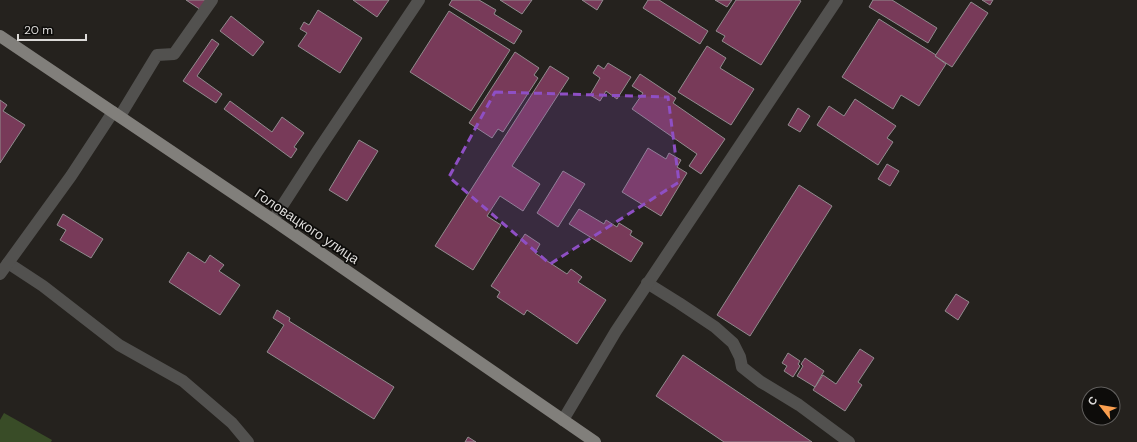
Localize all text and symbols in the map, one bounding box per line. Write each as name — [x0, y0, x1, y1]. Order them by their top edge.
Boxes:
scale bar — [18, 16, 86, 42]
text: 20 m — [24, 22, 53, 38]
street label: Головацкого улица — [251, 184, 363, 268]
north arrow — [1081, 386, 1121, 426]
text: С — [1084, 394, 1101, 408]

